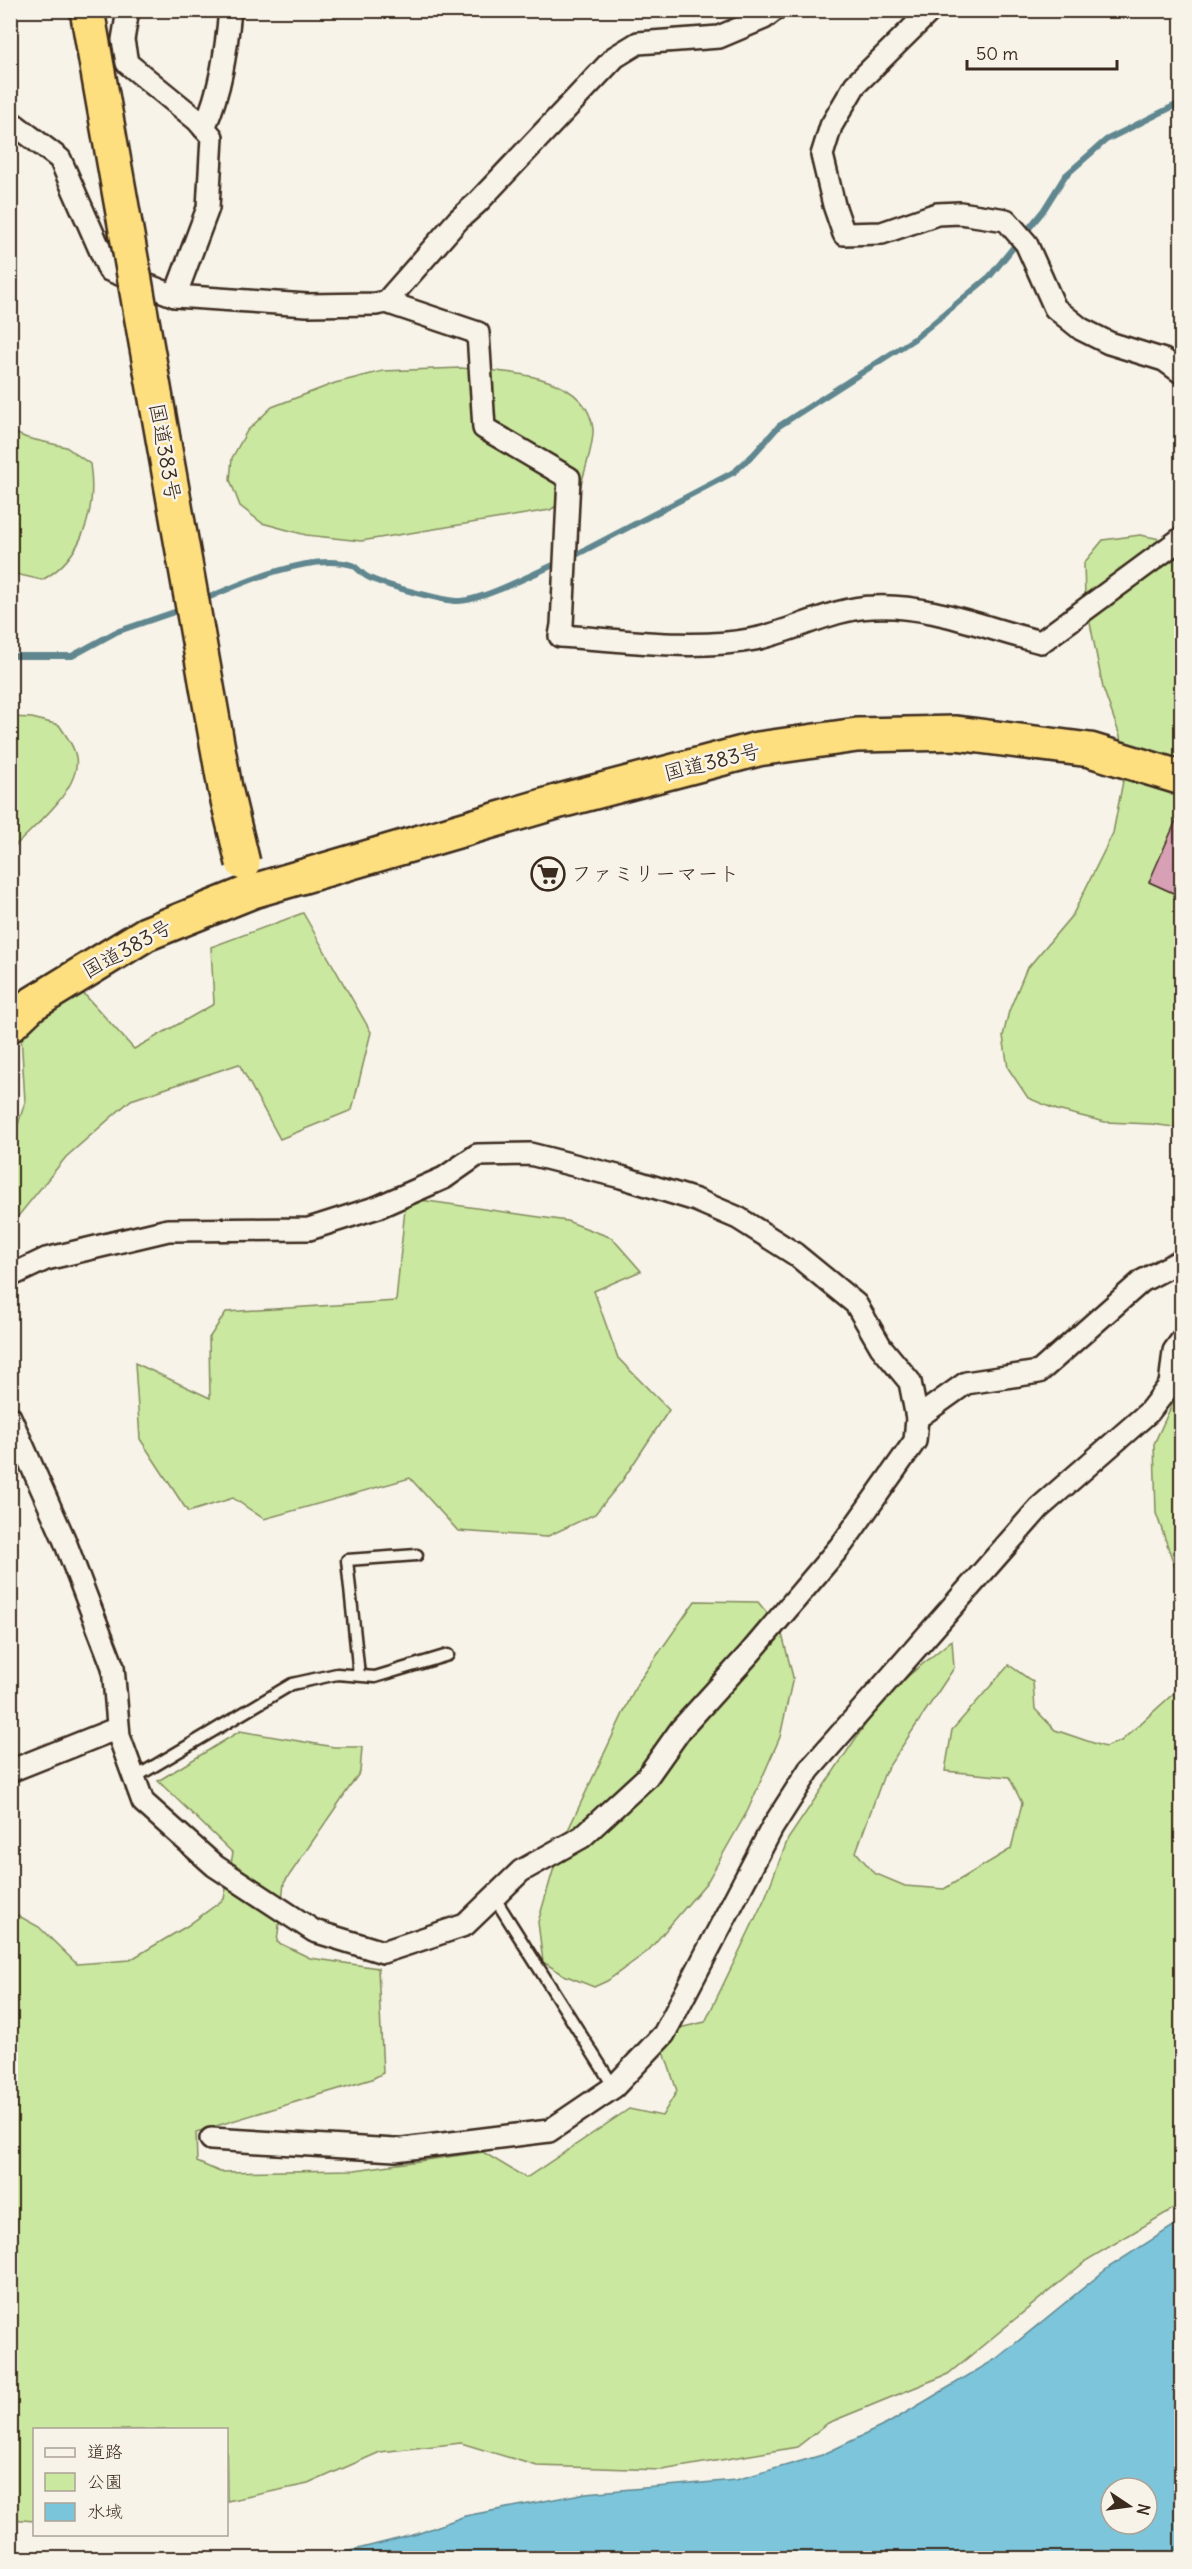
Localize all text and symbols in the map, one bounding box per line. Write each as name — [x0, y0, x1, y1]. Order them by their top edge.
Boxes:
scale bar — [967, 33, 1117, 71]
text: 50 m — [976, 42, 1018, 65]
street label: 国道383号 — [144, 401, 187, 503]
street label: 国道383号 — [661, 736, 763, 787]
supermarket icon: ファミリーマート — [530, 856, 566, 892]
place label: ファミリーマート — [571, 860, 739, 887]
street label: 国道383号 — [77, 913, 177, 984]
legend — [33, 2428, 228, 2536]
text: 道路 — [87, 2440, 123, 2463]
text: 公園 — [87, 2470, 123, 2493]
north arrow — [1099, 2476, 1159, 2536]
text: 水域 — [87, 2500, 123, 2523]
text: N — [1133, 2502, 1155, 2517]

